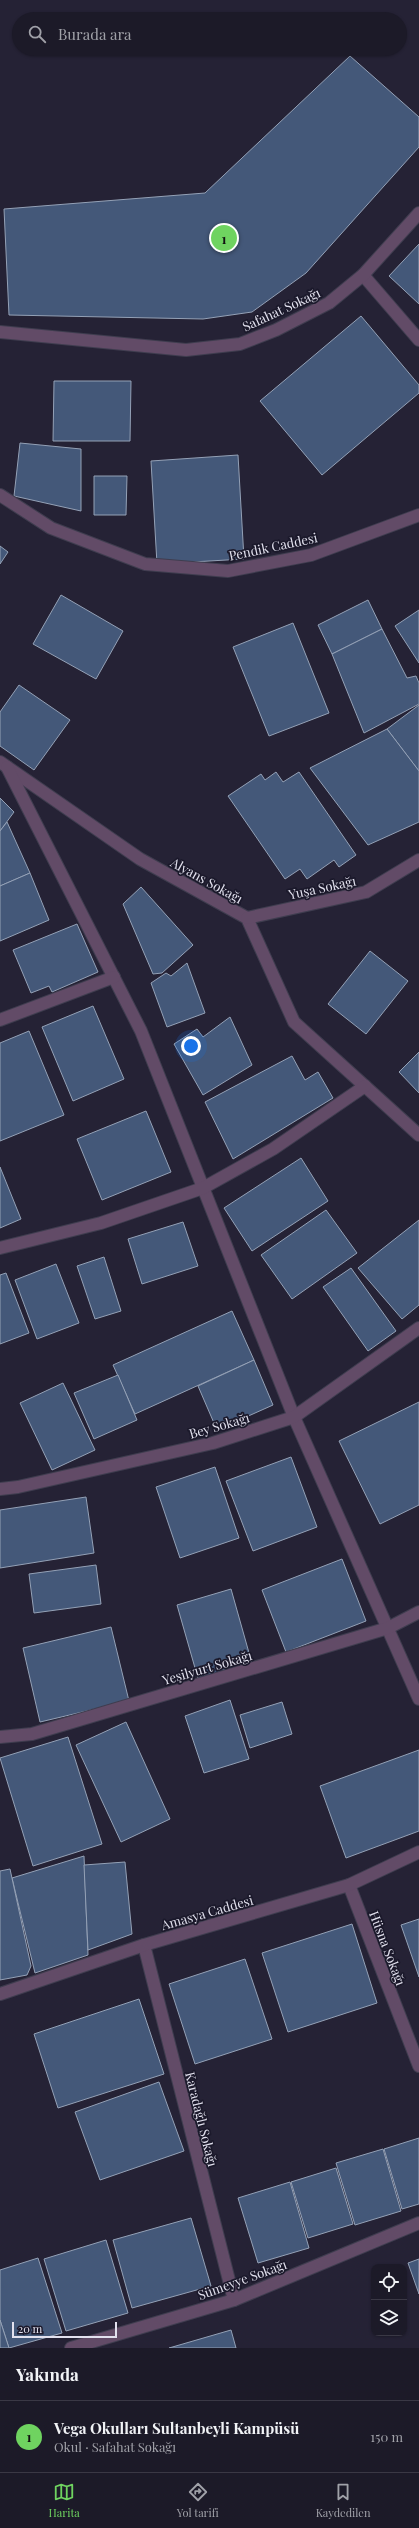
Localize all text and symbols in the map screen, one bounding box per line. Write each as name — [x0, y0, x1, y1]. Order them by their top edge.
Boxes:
search box — [12, 12, 407, 56]
icon: search — [26, 23, 48, 45]
text: Burada ara — [58, 24, 132, 44]
pin: 1 — [211, 223, 237, 253]
street label: Safahat Sokağı — [239, 283, 323, 334]
street label: Pendik Caddesi — [227, 528, 319, 564]
street label: Alyans Sokağı — [167, 853, 246, 907]
street label: Yuşa Sokağı — [286, 872, 357, 903]
your location — [181, 1036, 201, 1056]
street label: Bey Sokağı — [187, 1408, 251, 1442]
street label: Yeşilyurt Sokağı — [159, 1646, 254, 1688]
street label: Amasya Caddesi — [158, 1891, 255, 1934]
street label: Hüsna Sokağı — [366, 1908, 410, 1988]
street label: Karadağlı Sokağı — [182, 2070, 222, 2168]
street label: Sümeyye Sokağı — [195, 2255, 289, 2303]
map controls — [371, 2264, 407, 2336]
button: locate — [371, 2264, 407, 2300]
button: layers — [371, 2300, 407, 2336]
scale bar — [12, 2320, 117, 2339]
text: 20 m — [18, 2321, 42, 2336]
text: Yakında — [16, 2363, 79, 2385]
text: Vega Okulları Sultanbeyli Kampüsü — [54, 2418, 299, 2438]
text: 1 — [27, 2428, 31, 2445]
text: 150 m — [370, 2428, 403, 2445]
text: Okul · Safahat Sokağı — [54, 2438, 176, 2455]
tab: Harita — [49, 2481, 80, 2520]
tab: Yol tarifi — [177, 2481, 219, 2520]
tab: Kaydedilen — [316, 2481, 370, 2520]

